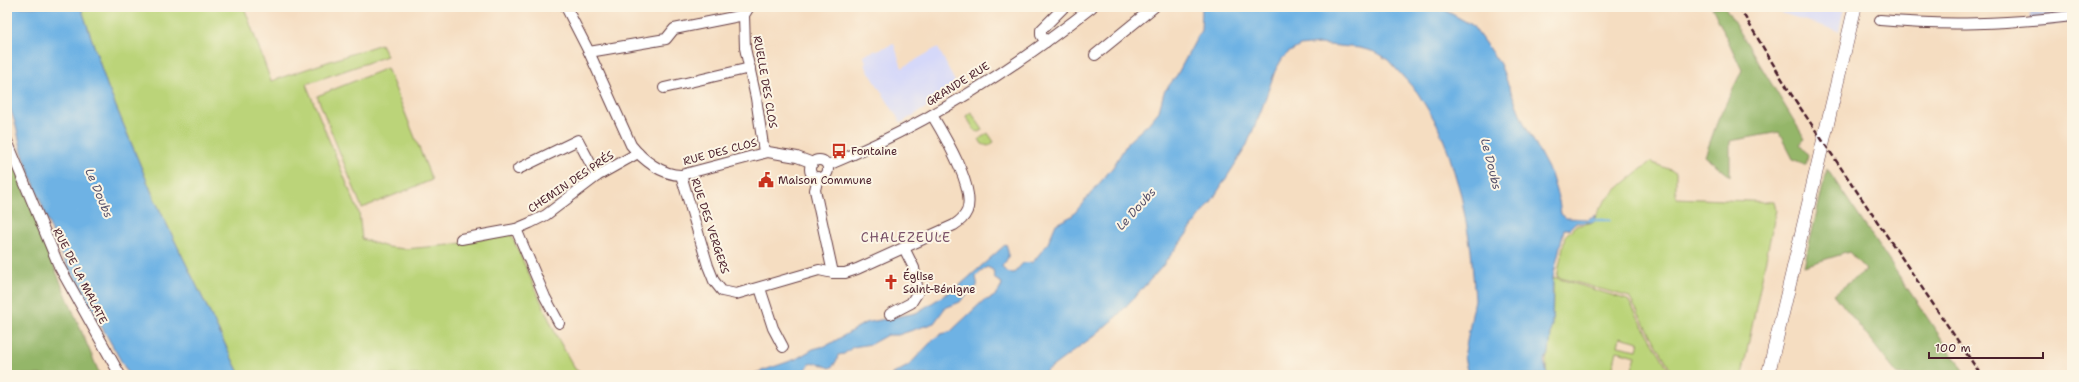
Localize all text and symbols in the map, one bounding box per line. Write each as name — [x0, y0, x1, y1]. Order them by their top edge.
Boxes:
street label: RUELLE DES CLOS — [749, 35, 781, 129]
street label: GRANDE RUE — [923, 58, 993, 109]
street label: RUE DES CLOS — [681, 135, 759, 169]
water label: Le Doubs — [1477, 137, 1505, 191]
bus stop icon: Fontaine — [830, 142, 848, 160]
place label: Fontaine — [851, 144, 897, 159]
street label: CHEMIN DES PRÉS — [525, 147, 617, 216]
water label: Le Doubs — [81, 166, 117, 220]
public building icon: Maison Commune — [757, 171, 775, 189]
place label: Maison Commune — [778, 173, 872, 188]
street label: RUE DES VERGERS — [687, 176, 733, 276]
water label: Le Doubs — [1113, 184, 1159, 234]
street label: RUE DE LA MALATE — [49, 225, 111, 327]
district label: CHALEZEULE — [861, 229, 951, 246]
place label: Église Saint-Bénigne — [903, 268, 976, 297]
church icon: Église Saint-Bénigne — [882, 273, 900, 291]
scale bar — [1929, 334, 2043, 360]
text: 100 m — [1935, 340, 1971, 356]

